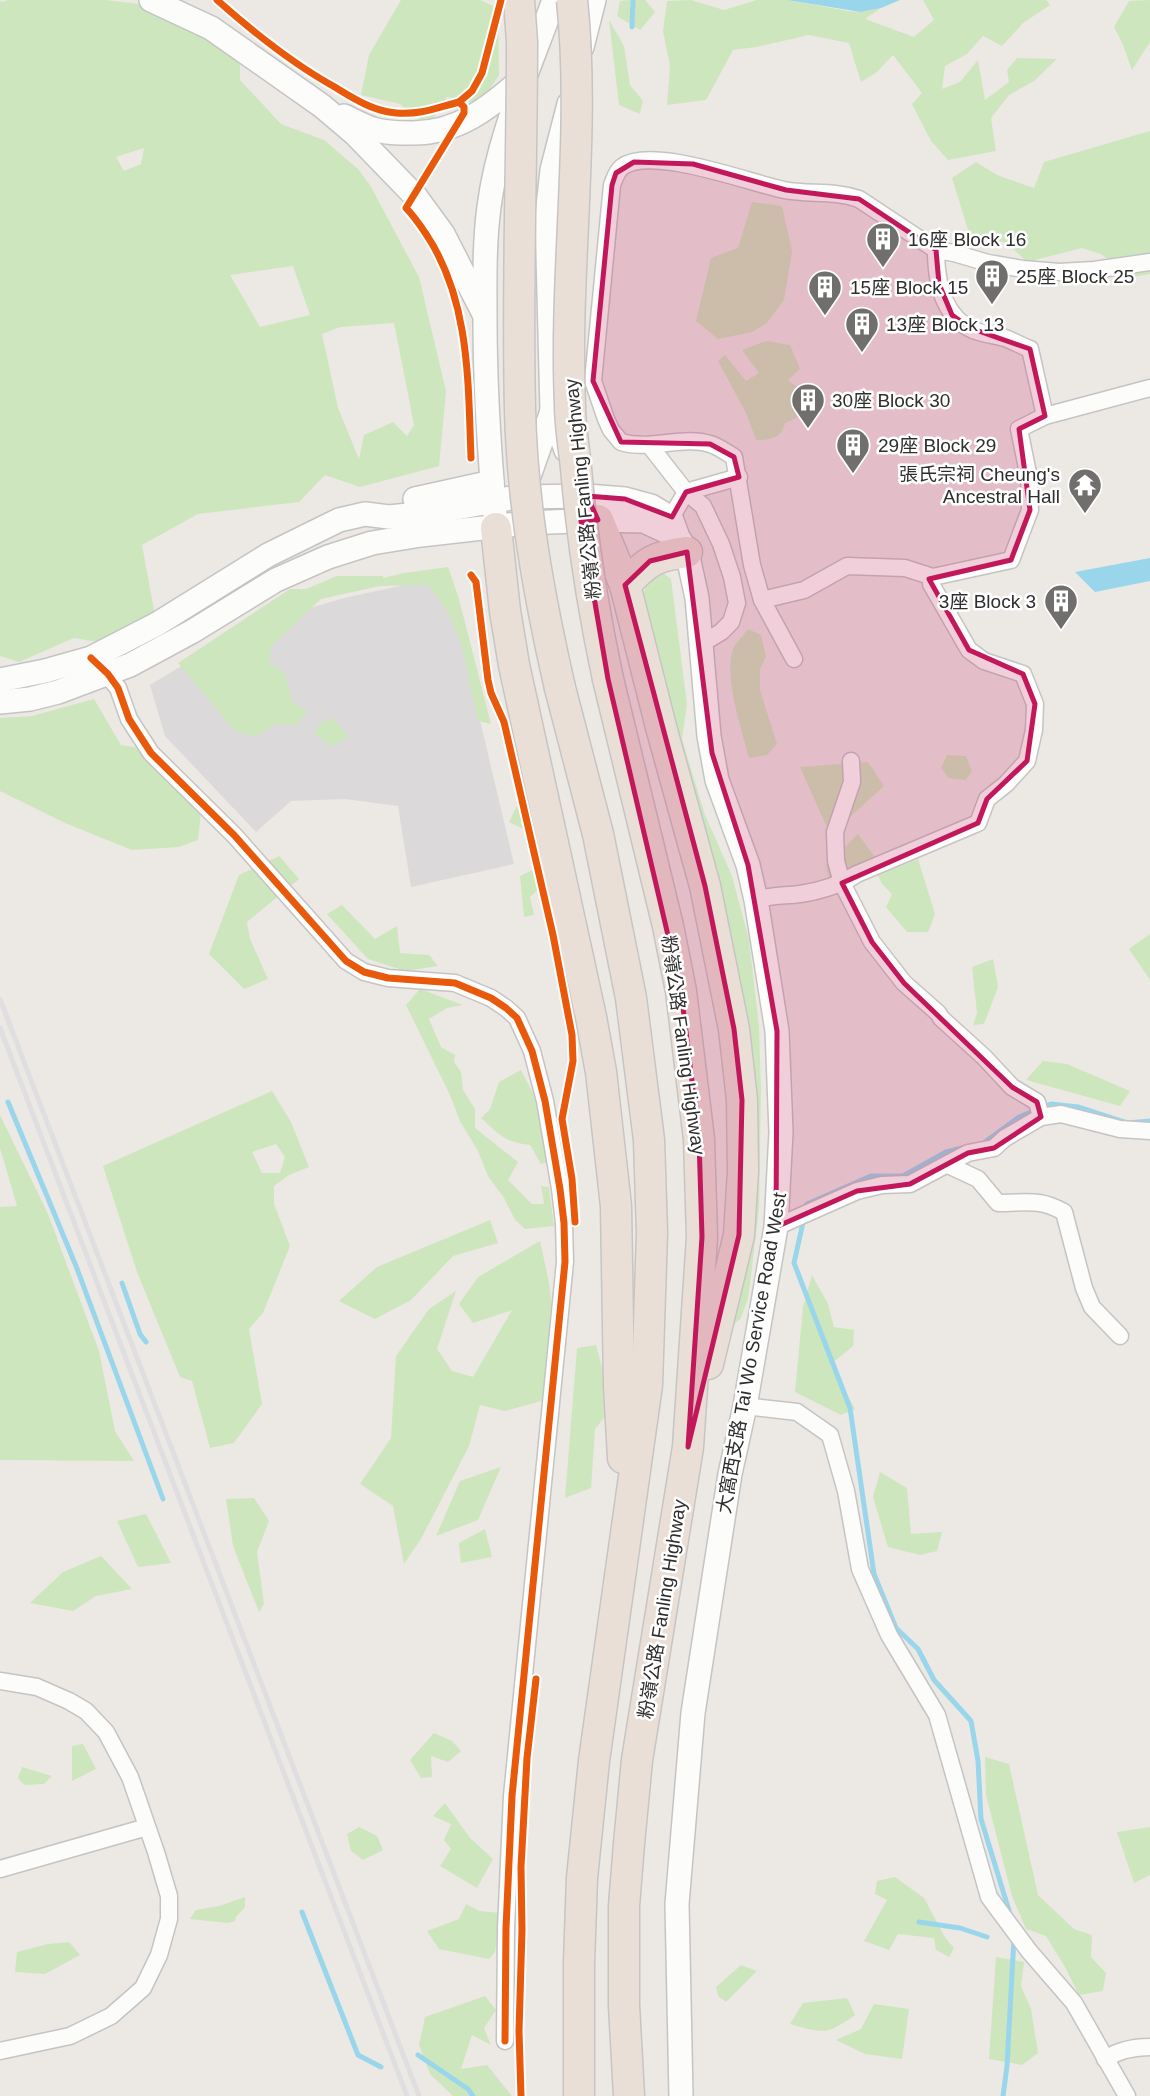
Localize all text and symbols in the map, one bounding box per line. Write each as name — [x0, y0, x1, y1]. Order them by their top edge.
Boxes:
building icon: 16座 Block 16 — [864, 220, 902, 269]
place label: 16座 Block 16 — [908, 229, 1026, 250]
building icon: 25座 Block 25 — [973, 257, 1011, 306]
place label: 25座 Block 25 — [1016, 266, 1134, 287]
building icon: 15座 Block 15 — [806, 268, 844, 317]
place label: 15座 Block 15 — [850, 277, 968, 298]
building icon: 13座 Block 13 — [843, 305, 881, 354]
place label: 13座 Block 13 — [886, 314, 1004, 335]
street label: 粉嶺公路 Fanling Highway — [560, 377, 605, 600]
building icon: 30座 Block 30 — [789, 381, 827, 430]
place label: 30座 Block 30 — [832, 390, 950, 411]
building icon: 29座 Block 29 — [834, 426, 872, 475]
place label: 29座 Block 29 — [878, 435, 996, 456]
place label: 張氏宗祠 Cheung's Ancestral Hall — [899, 464, 1060, 507]
temple icon: 張氏宗祠 Cheung's Ancestral Hall — [1066, 466, 1104, 515]
building icon: 3座 Block 3 — [1042, 582, 1080, 631]
place label: 3座 Block 3 — [939, 591, 1036, 612]
street label: 粉嶺公路 Fanling Highway — [658, 934, 709, 1157]
street label: 大窩西支路 Tai Wo Service Road West — [713, 1190, 790, 1515]
street label: 粉嶺公路 Fanling Highway — [635, 1497, 690, 1720]

